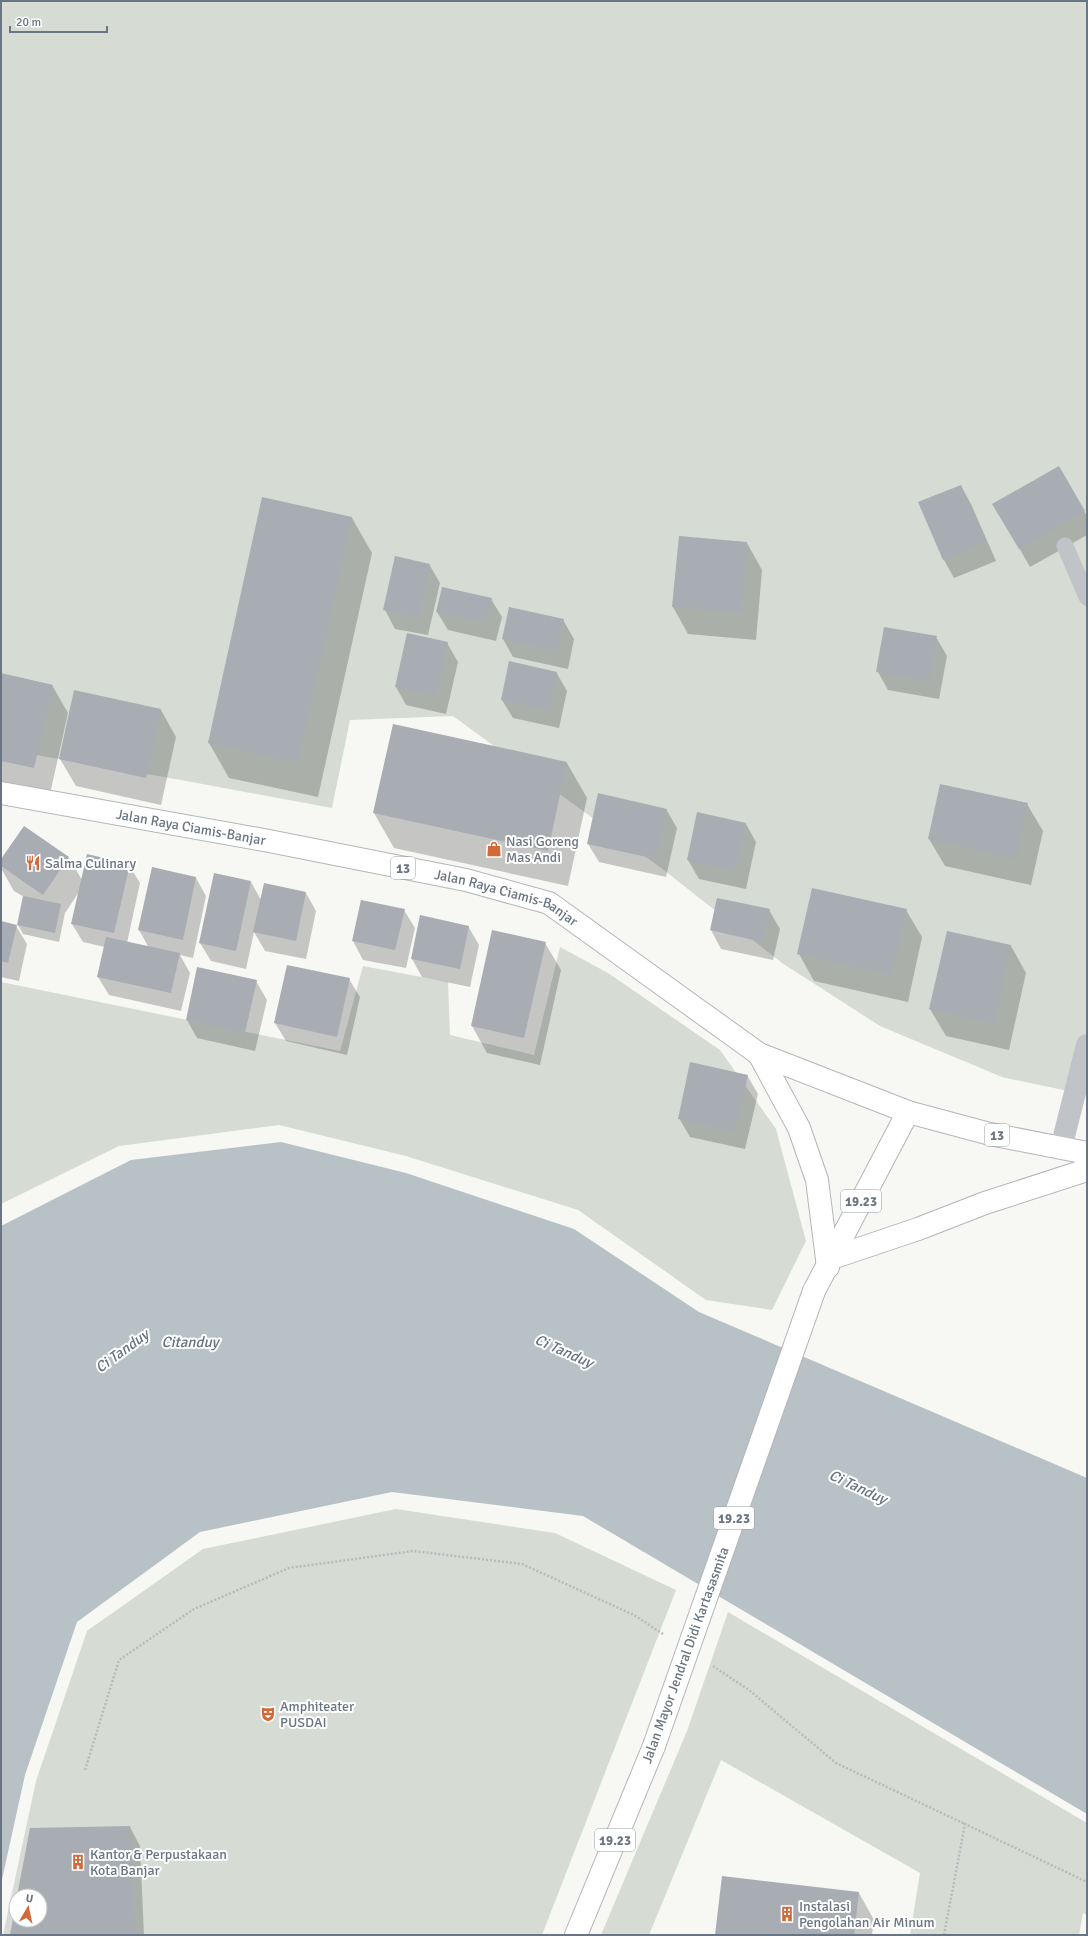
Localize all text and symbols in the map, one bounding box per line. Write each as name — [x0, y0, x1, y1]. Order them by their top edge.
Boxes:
scale bar — [10, 8, 107, 34]
text: 20 m — [16, 15, 41, 30]
street label: Jalan Raya Ciamis-Banjar — [115, 806, 268, 849]
place label: Nasi Goreng Mas Andi — [506, 833, 579, 866]
shop icon: Nasi Goreng Mas Andi — [485, 840, 503, 858]
restaurant icon: Salma Culinary — [24, 854, 42, 872]
place label: Salma Culinary — [45, 855, 136, 872]
road number: 13 — [391, 857, 415, 879]
street label: Jalan Raya Ciamis-Banjar — [433, 866, 582, 930]
road number: 13 — [985, 1124, 1009, 1146]
road number: 19.23 — [841, 1190, 881, 1212]
water label: Ci Tanduy — [92, 1324, 154, 1376]
water label: Ci Tanduy — [532, 1330, 598, 1373]
water label: Citanduy — [161, 1333, 221, 1351]
water label: Ci Tanduy — [826, 1466, 892, 1509]
road number: 19.23 — [714, 1507, 754, 1529]
street label: Jalan Mayor Jendral Didi Kartasasmita — [638, 1545, 733, 1766]
place label: Amphiteater PUSDAI — [280, 1698, 355, 1731]
theatre icon: Amphiteater PUSDAI — [259, 1705, 277, 1723]
road number: 19.23 — [595, 1829, 635, 1851]
place label: Kantor & Perpustakaan Kota Banjar — [90, 1846, 227, 1879]
building icon: Kantor & Perpustakaan Kota Banjar — [69, 1853, 87, 1871]
north arrow — [8, 1888, 48, 1928]
text: U — [25, 1892, 34, 1906]
place label: Instalasi Pengolahan Air Minum — [799, 1898, 935, 1931]
building icon: Instalasi Pengolahan Air Minum — [778, 1905, 796, 1923]

